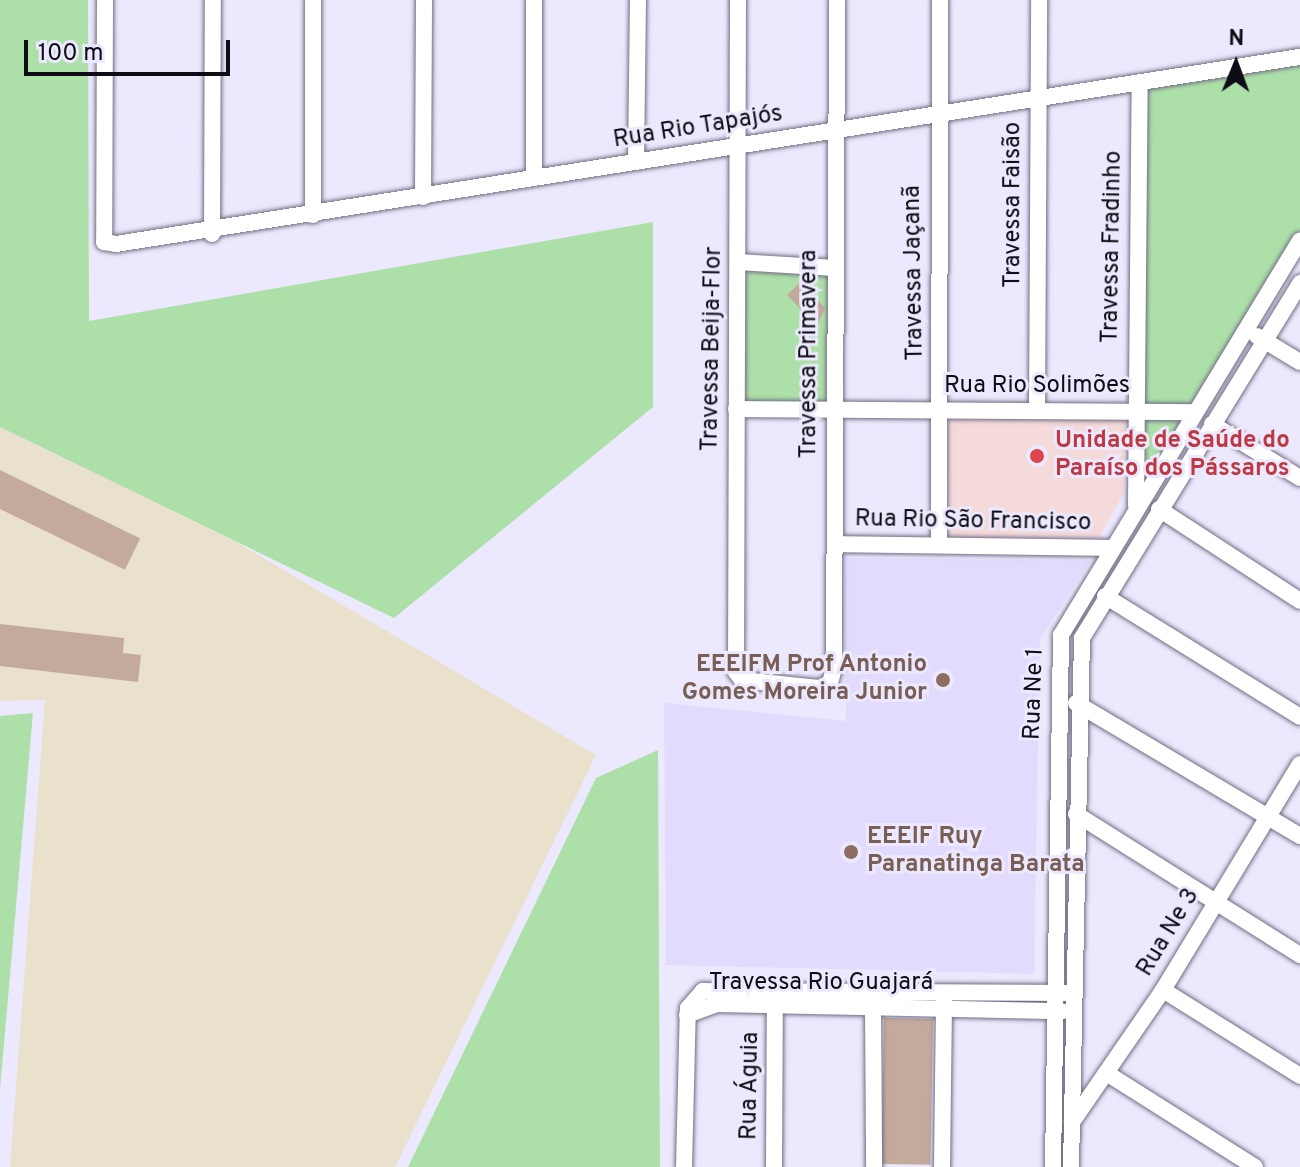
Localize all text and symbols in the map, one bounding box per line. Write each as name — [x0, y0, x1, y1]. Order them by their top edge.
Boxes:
scale bar — [28, 24, 234, 74]
north arrow — [1196, 24, 1276, 104]
text: N — [1228, 26, 1245, 53]
text: 100 m — [38, 39, 104, 69]
street label: Rua Rio Tapajós — [611, 100, 785, 156]
street label: Travessa Faisão — [1000, 122, 1028, 288]
street label: Travessa Fradinho — [1097, 150, 1129, 344]
street label: Travessa Jaçanã — [899, 185, 931, 361]
street label: Travessa Beija-Flor — [697, 246, 729, 452]
street label: Travessa Primavera — [796, 250, 824, 458]
street label: Rua Rio Solimões — [944, 373, 1130, 401]
place label: Unidade de Saúde do Paraíso dos Pássaros — [1055, 428, 1290, 484]
marker: Unidade de Saúde do Paraíso dos Pássaros — [1026, 445, 1048, 467]
street label: Rua Rio São Francisco — [854, 506, 1092, 538]
street label: Rua Ne 1 — [1019, 647, 1051, 741]
place label: EEEIFM Prof Antonio Gomes Moreira Junior — [682, 652, 927, 708]
marker: EEEIFM Prof Antonio Gomes Moreira Junior — [934, 671, 952, 689]
place label: EEEIF Ruy Paranatinga Barata — [867, 824, 1085, 880]
marker: EEEIF Ruy Paranatinga Barata — [842, 843, 860, 861]
street label: Rua Ne 3 — [1132, 884, 1206, 982]
street label: Travessa Rio Guajará — [709, 970, 933, 998]
street label: Rua Águia — [736, 1031, 766, 1141]

